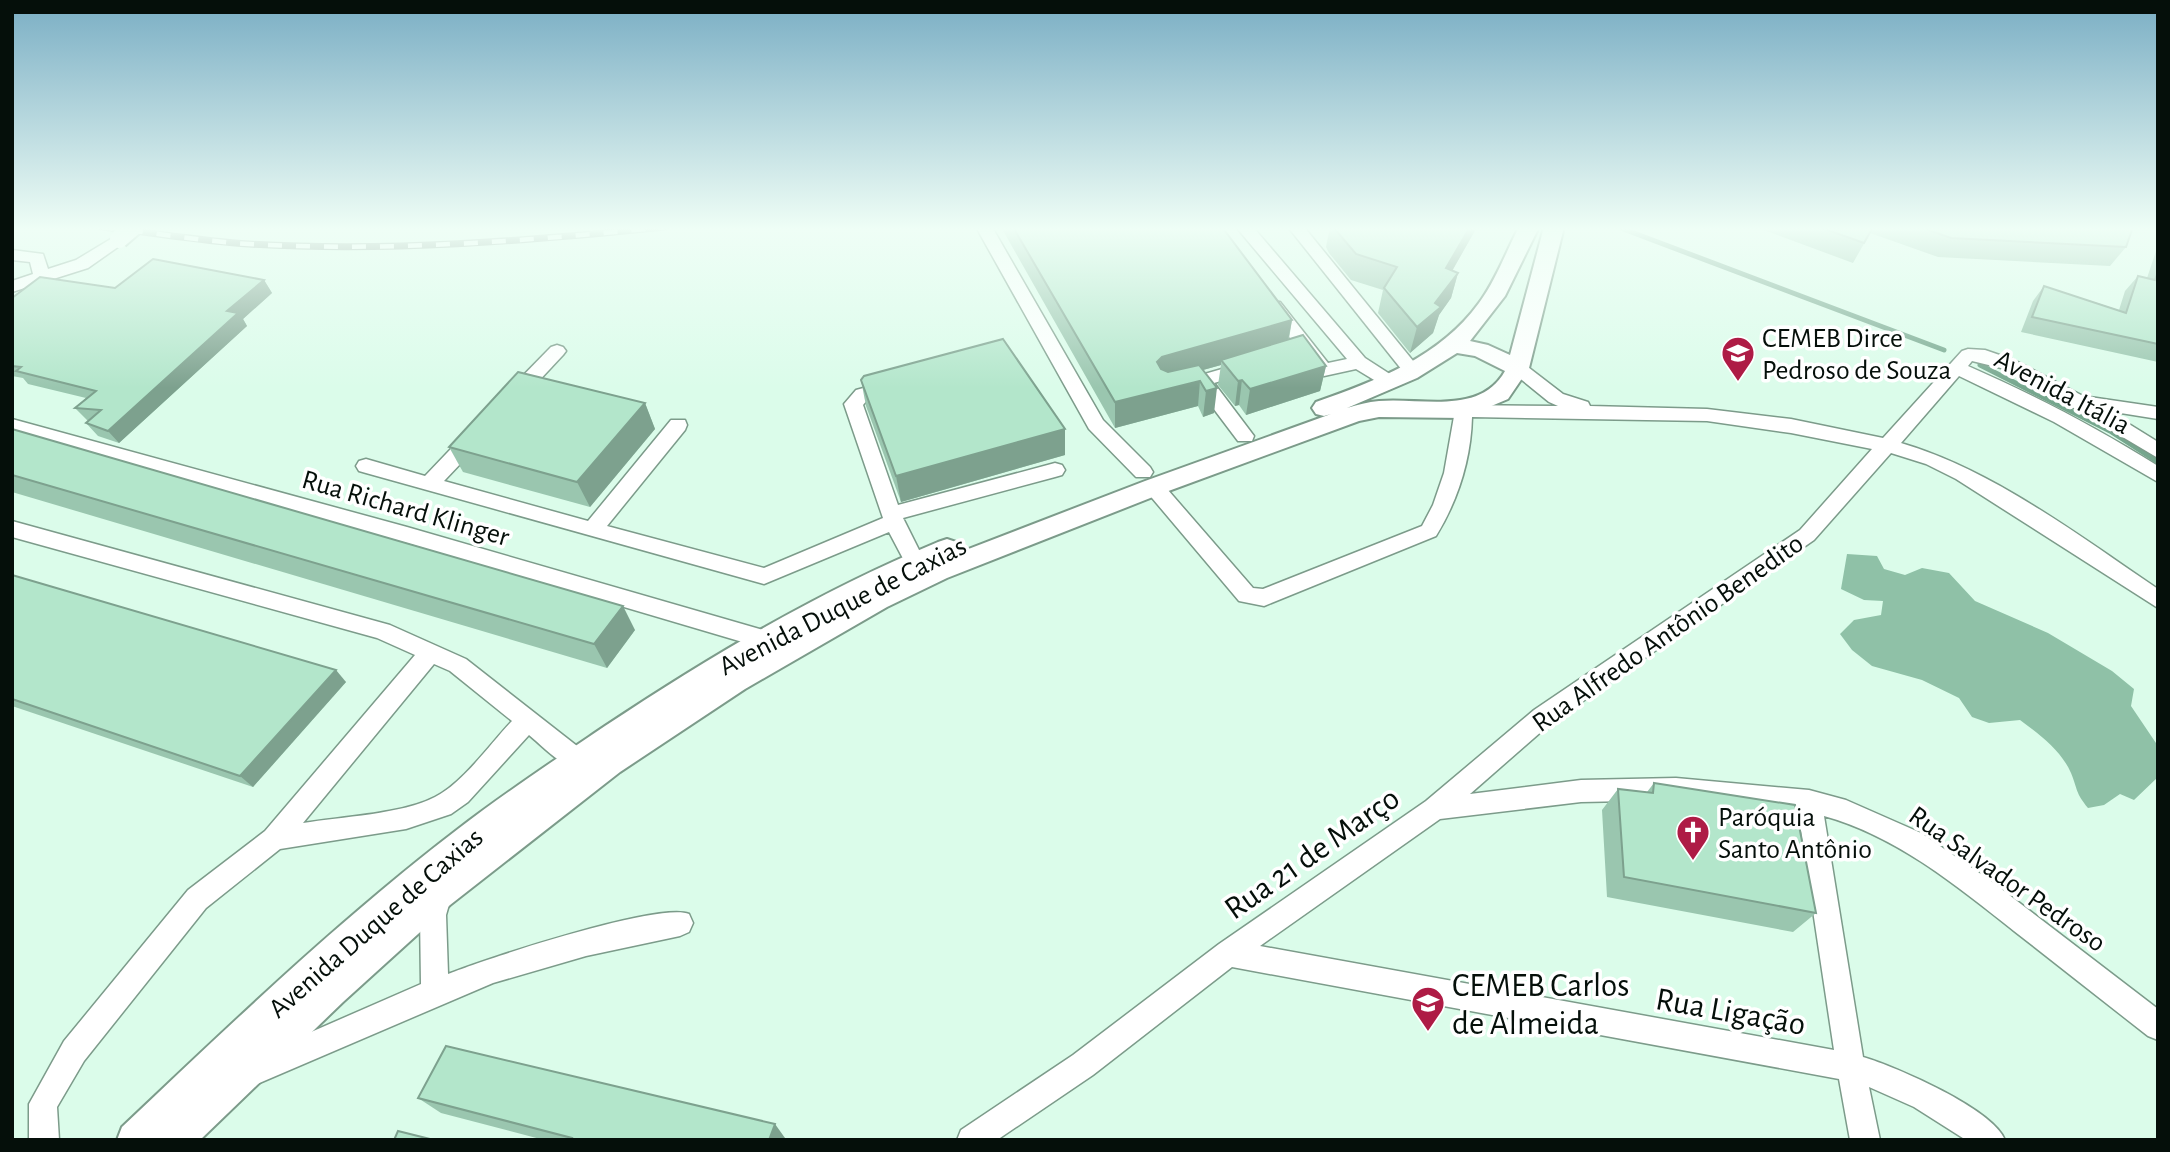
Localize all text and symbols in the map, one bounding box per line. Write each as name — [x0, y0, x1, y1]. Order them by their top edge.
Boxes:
place label: CEMEB Dirce Pedroso de Souza — [1762, 325, 1952, 385]
school or university icon: CEMEB Dirce Pedroso de Souza — [1719, 334, 1757, 383]
street label: Avenida Itália — [1990, 345, 2134, 440]
street label: Rua Richard Klinger — [299, 466, 512, 552]
street label: Rua Alfredo Antônio Benedito — [1528, 529, 1809, 738]
street label: Avenida Duque de Caxias — [715, 532, 971, 681]
street label: Rua 21 de Março — [1219, 782, 1406, 926]
street label: Rua Salvador Pedroso — [1903, 801, 2110, 958]
place label: Paróquia Santo Antônio — [1718, 804, 1872, 864]
church icon: Paróquia Santo Antônio — [1674, 813, 1712, 862]
street label: Avenida Duque de Caxias — [264, 823, 489, 1024]
place label: CEMEB Carlos de Almeida — [1452, 970, 1630, 1041]
street label: Rua Ligação — [1653, 983, 1808, 1042]
school or university icon: CEMEB Carlos de Almeida — [1409, 984, 1447, 1033]

